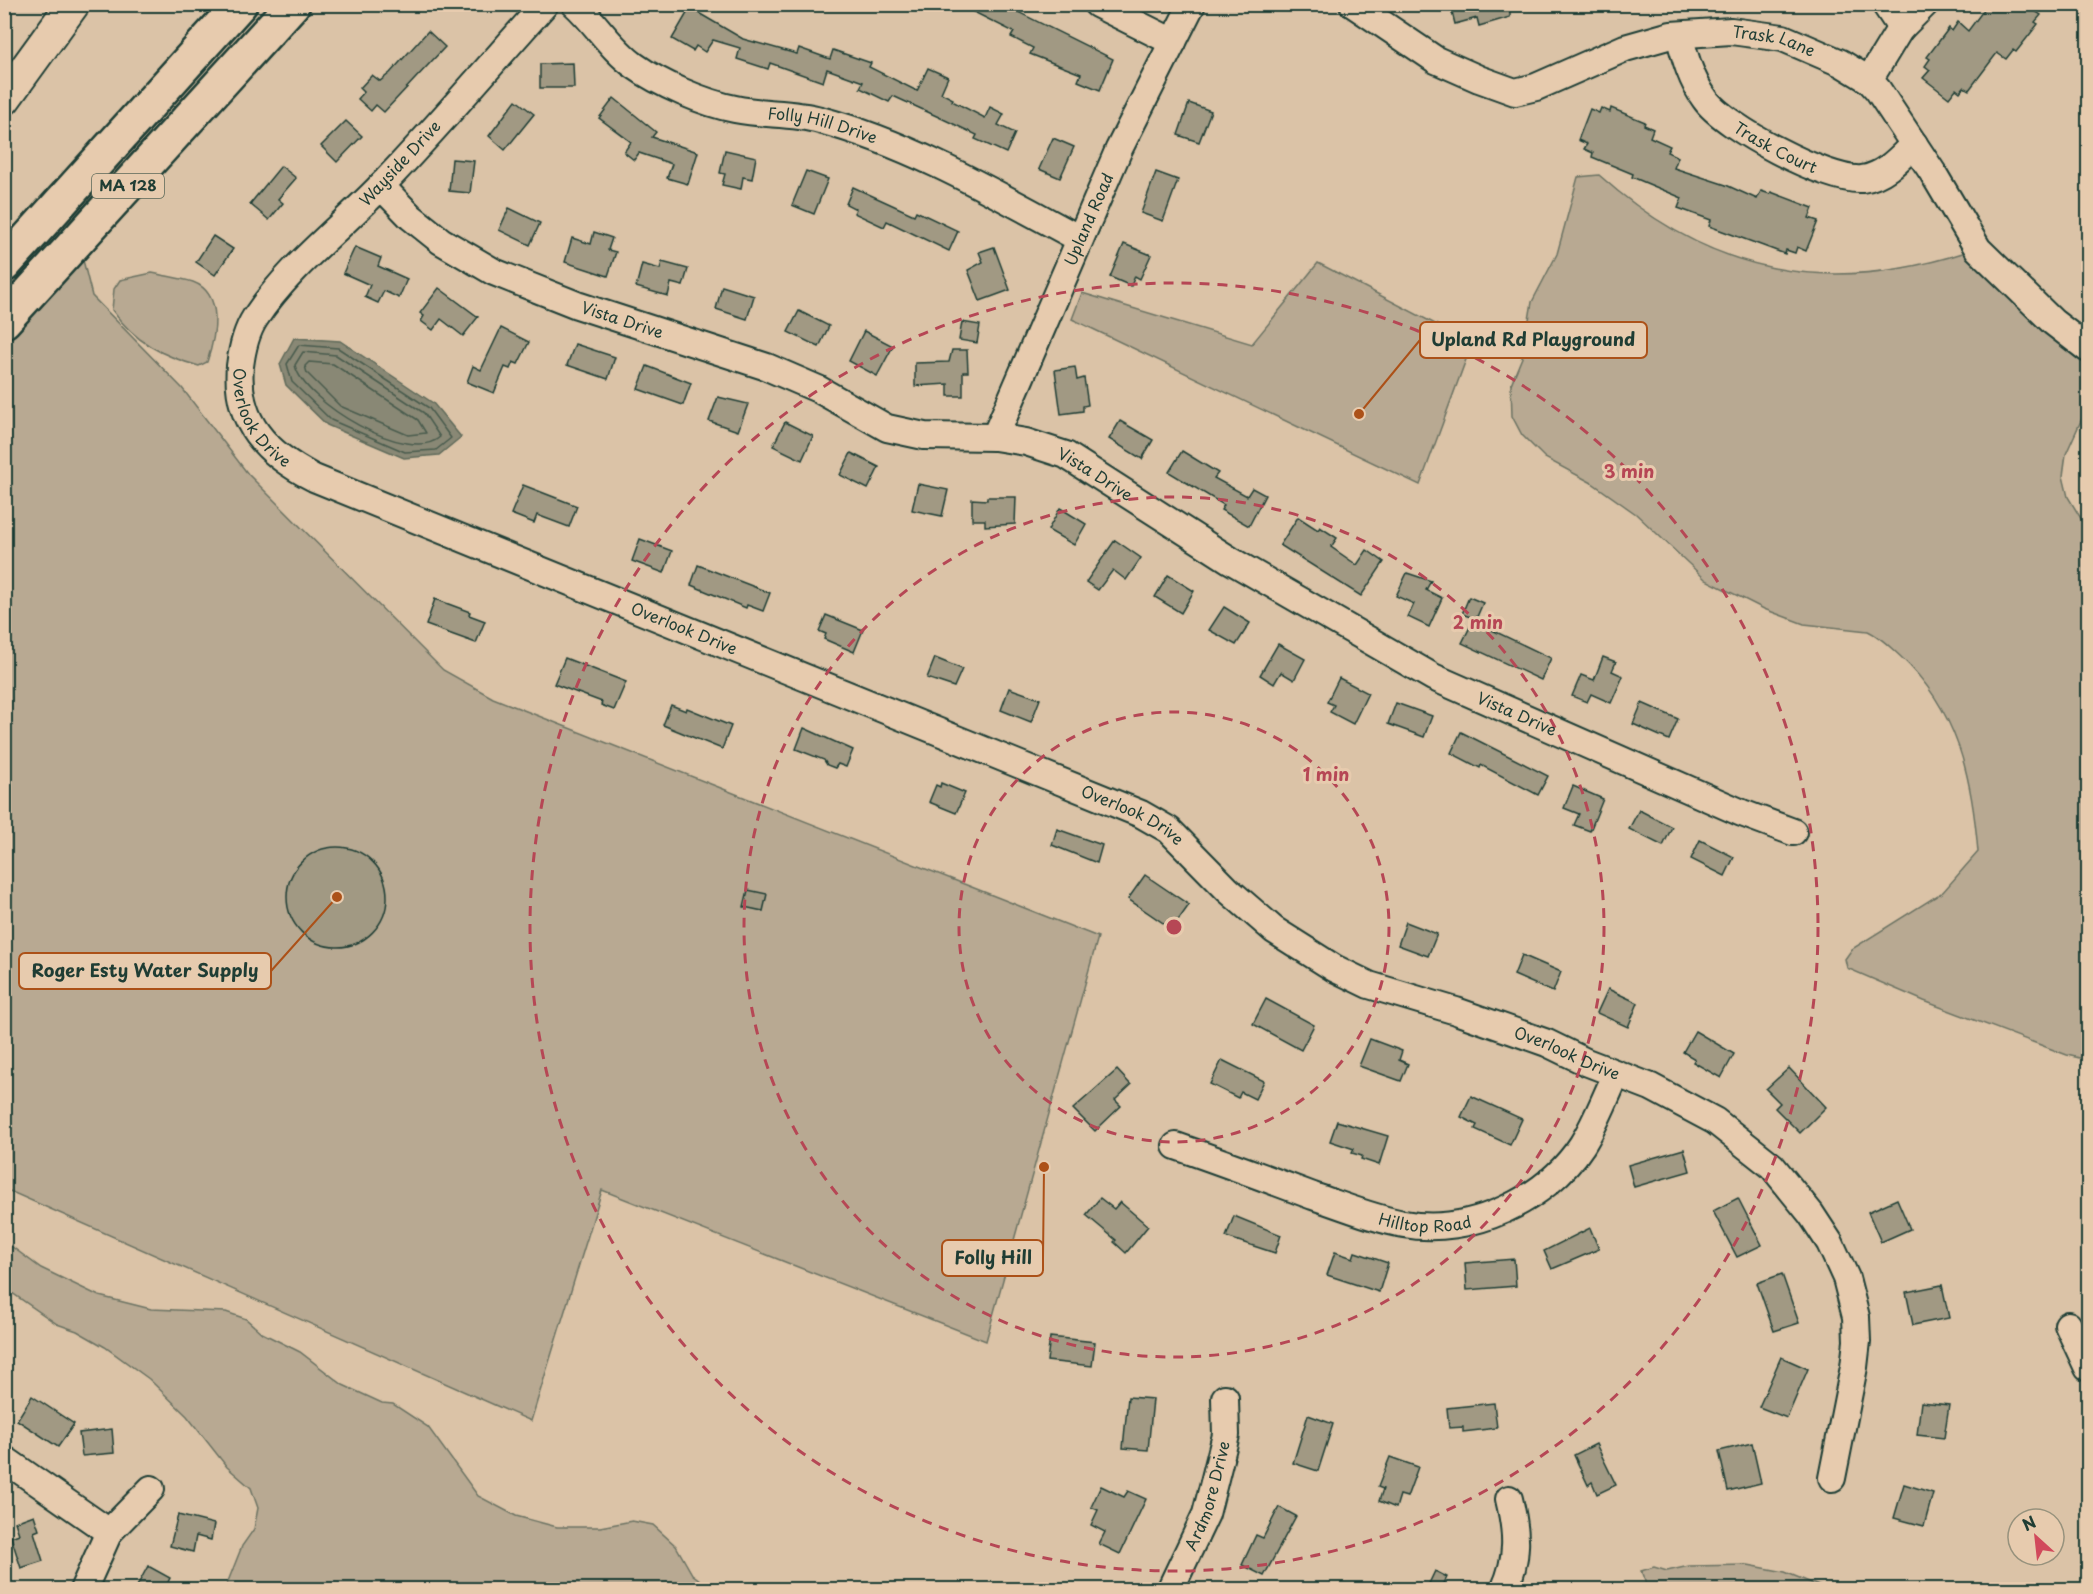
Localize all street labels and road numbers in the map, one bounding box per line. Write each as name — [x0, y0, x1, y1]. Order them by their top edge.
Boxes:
street label: Trask Lane — [1731, 18, 1819, 62]
street label: Folly Hill Drive — [767, 100, 881, 149]
street label: Wayside Drive — [353, 114, 445, 211]
street label: Trask Court — [1730, 115, 1822, 179]
street label: Upland Road — [1057, 169, 1118, 269]
road number: MA 128 — [92, 174, 164, 198]
street label: Vista Drive — [579, 294, 667, 344]
street label: Overlook Drive — [228, 368, 296, 472]
street label: Vista Drive — [1055, 440, 1138, 506]
street label: Overlook Drive — [628, 595, 741, 660]
street label: Vista Drive — [1474, 685, 1561, 741]
street label: Overlook Drive — [1078, 778, 1190, 850]
street label: Overlook Drive — [1511, 1019, 1624, 1085]
street label: Hilltop Road — [1376, 1206, 1473, 1237]
street label: Ardmore Drive — [1178, 1438, 1235, 1554]

